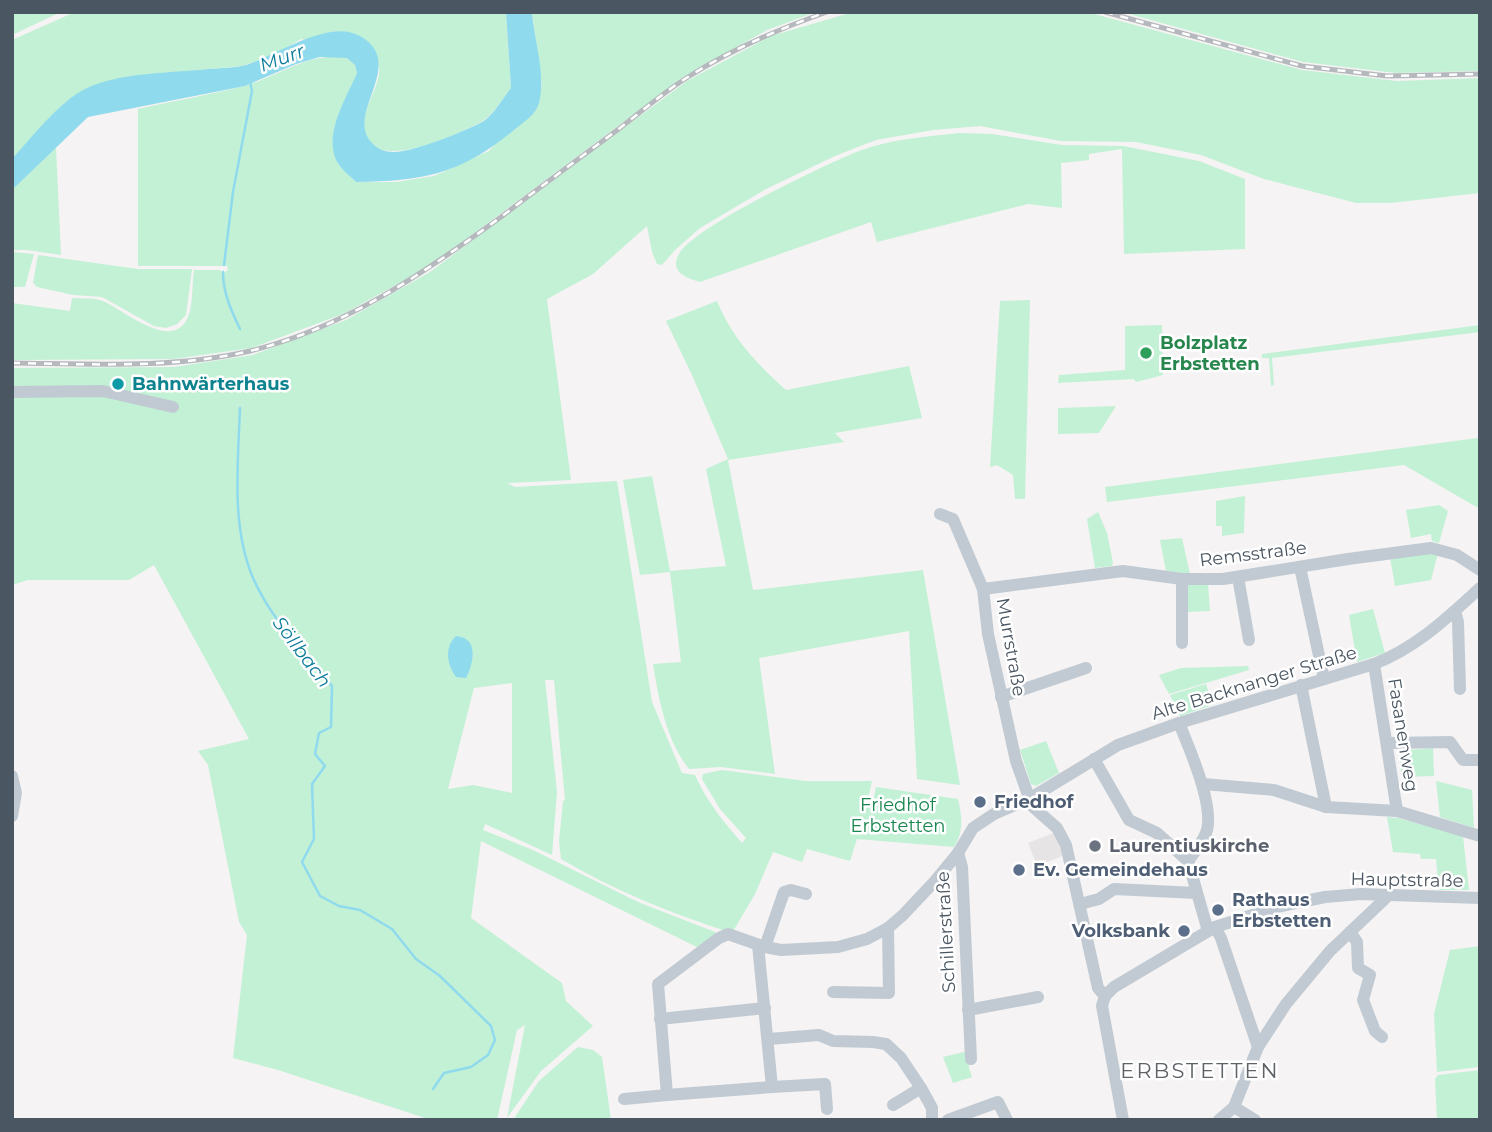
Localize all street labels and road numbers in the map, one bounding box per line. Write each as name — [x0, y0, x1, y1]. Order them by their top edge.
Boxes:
street label: Remsstraße — [1198, 536, 1308, 571]
street label: Murrstraße — [992, 596, 1031, 698]
street label: Alte Backnanger Straße — [1149, 641, 1359, 725]
street label: Fasanenweg — [1383, 677, 1423, 793]
street label: Hauptstraße — [1350, 868, 1464, 892]
street label: Schillerstraße — [932, 870, 960, 993]

